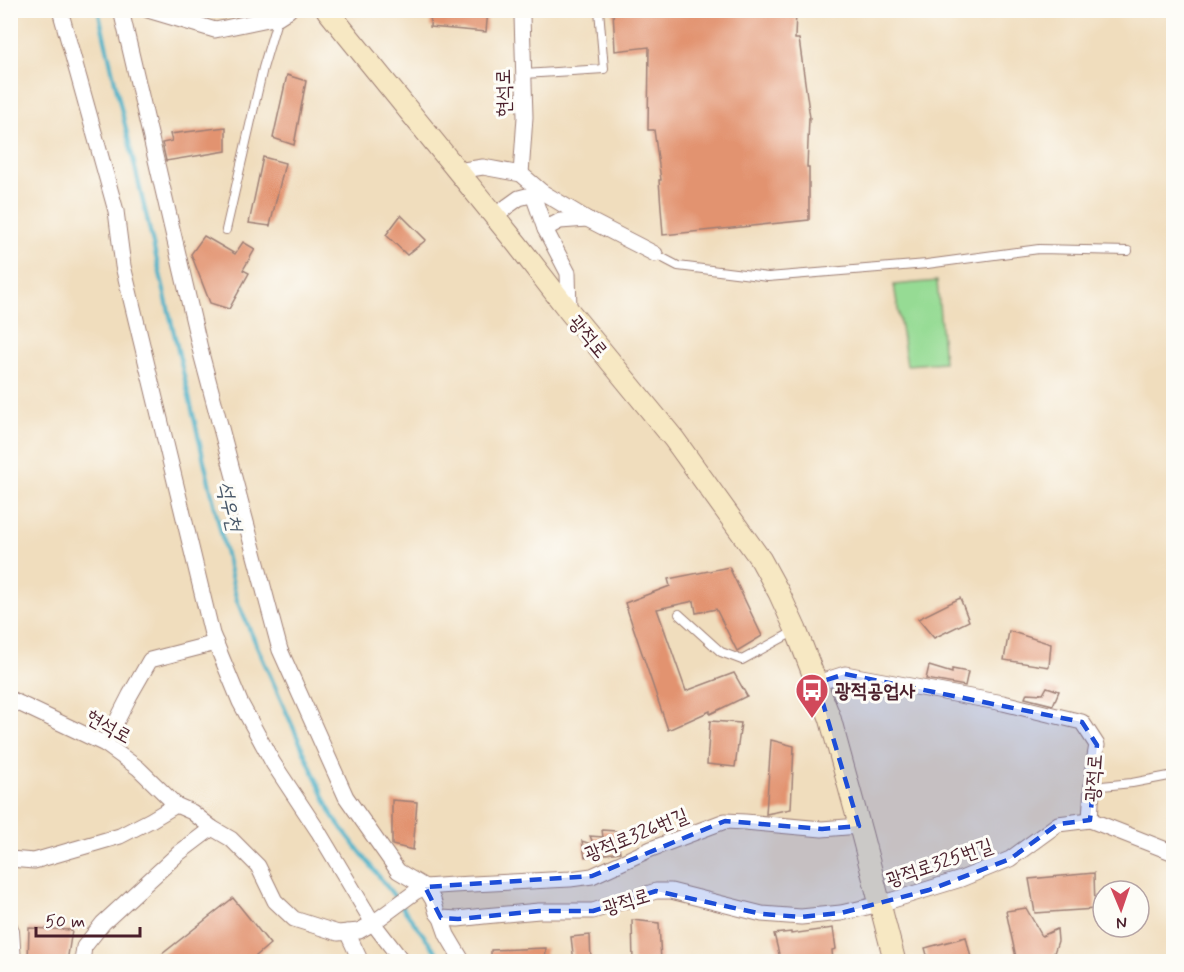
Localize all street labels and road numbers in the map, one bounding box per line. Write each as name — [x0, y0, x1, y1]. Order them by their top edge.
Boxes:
street label: 현석로 — [491, 69, 518, 117]
street label: 광적로 — [562, 310, 614, 364]
street label: 현석로 — [81, 704, 136, 751]
street label: 광적로 — [1079, 753, 1110, 803]
street label: 광적로326번길 — [581, 802, 692, 868]
street label: 광적로325번길 — [882, 833, 997, 894]
street label: 광적로 — [599, 882, 653, 922]

